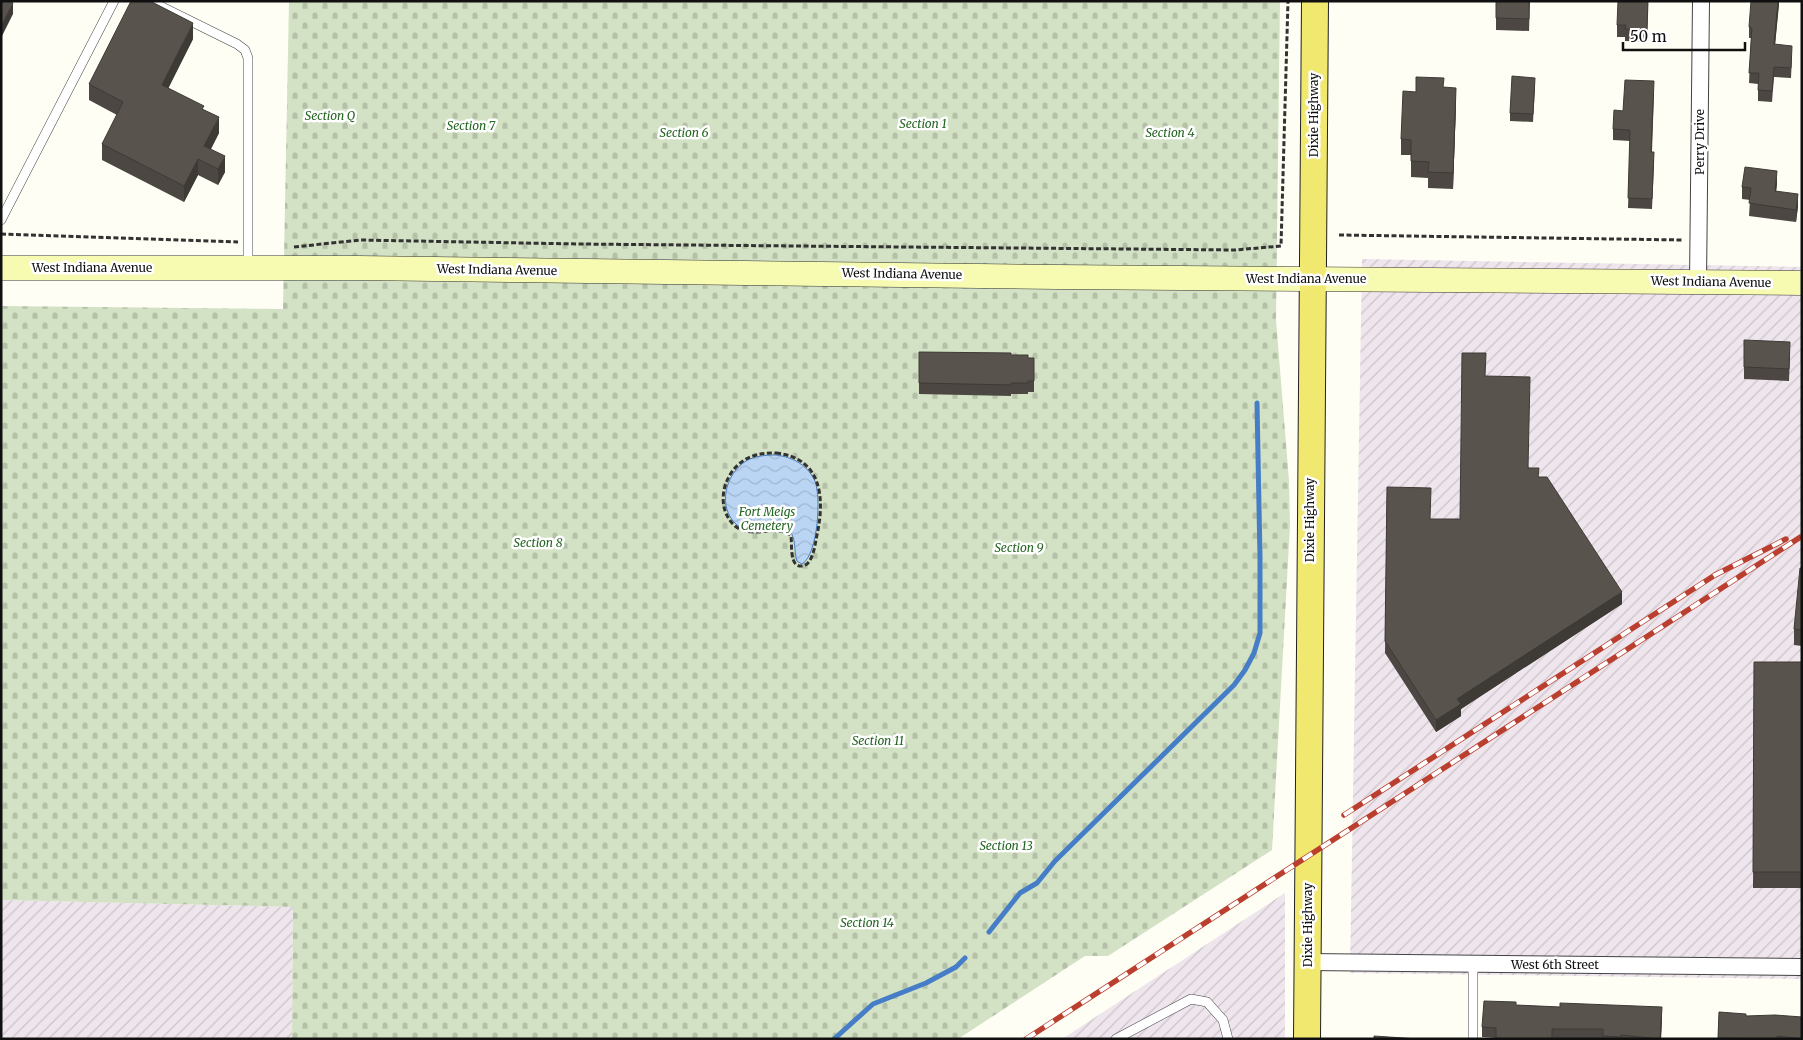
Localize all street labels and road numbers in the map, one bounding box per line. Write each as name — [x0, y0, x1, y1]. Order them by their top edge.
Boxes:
street label: Dixie Highway — [1306, 73, 1321, 157]
street label: Perry Drive — [1692, 109, 1707, 175]
street label: West Indiana Avenue — [31, 260, 152, 275]
street label: West Indiana Avenue — [436, 261, 557, 278]
street label: West Indiana Avenue — [841, 265, 962, 282]
street label: West Indiana Avenue — [1245, 271, 1366, 286]
street label: West Indiana Avenue — [1650, 273, 1771, 290]
street label: Dixie Highway — [1302, 478, 1317, 562]
street label: Dixie Highway — [1300, 883, 1315, 967]
street label: West 6th Street — [1510, 957, 1599, 972]

